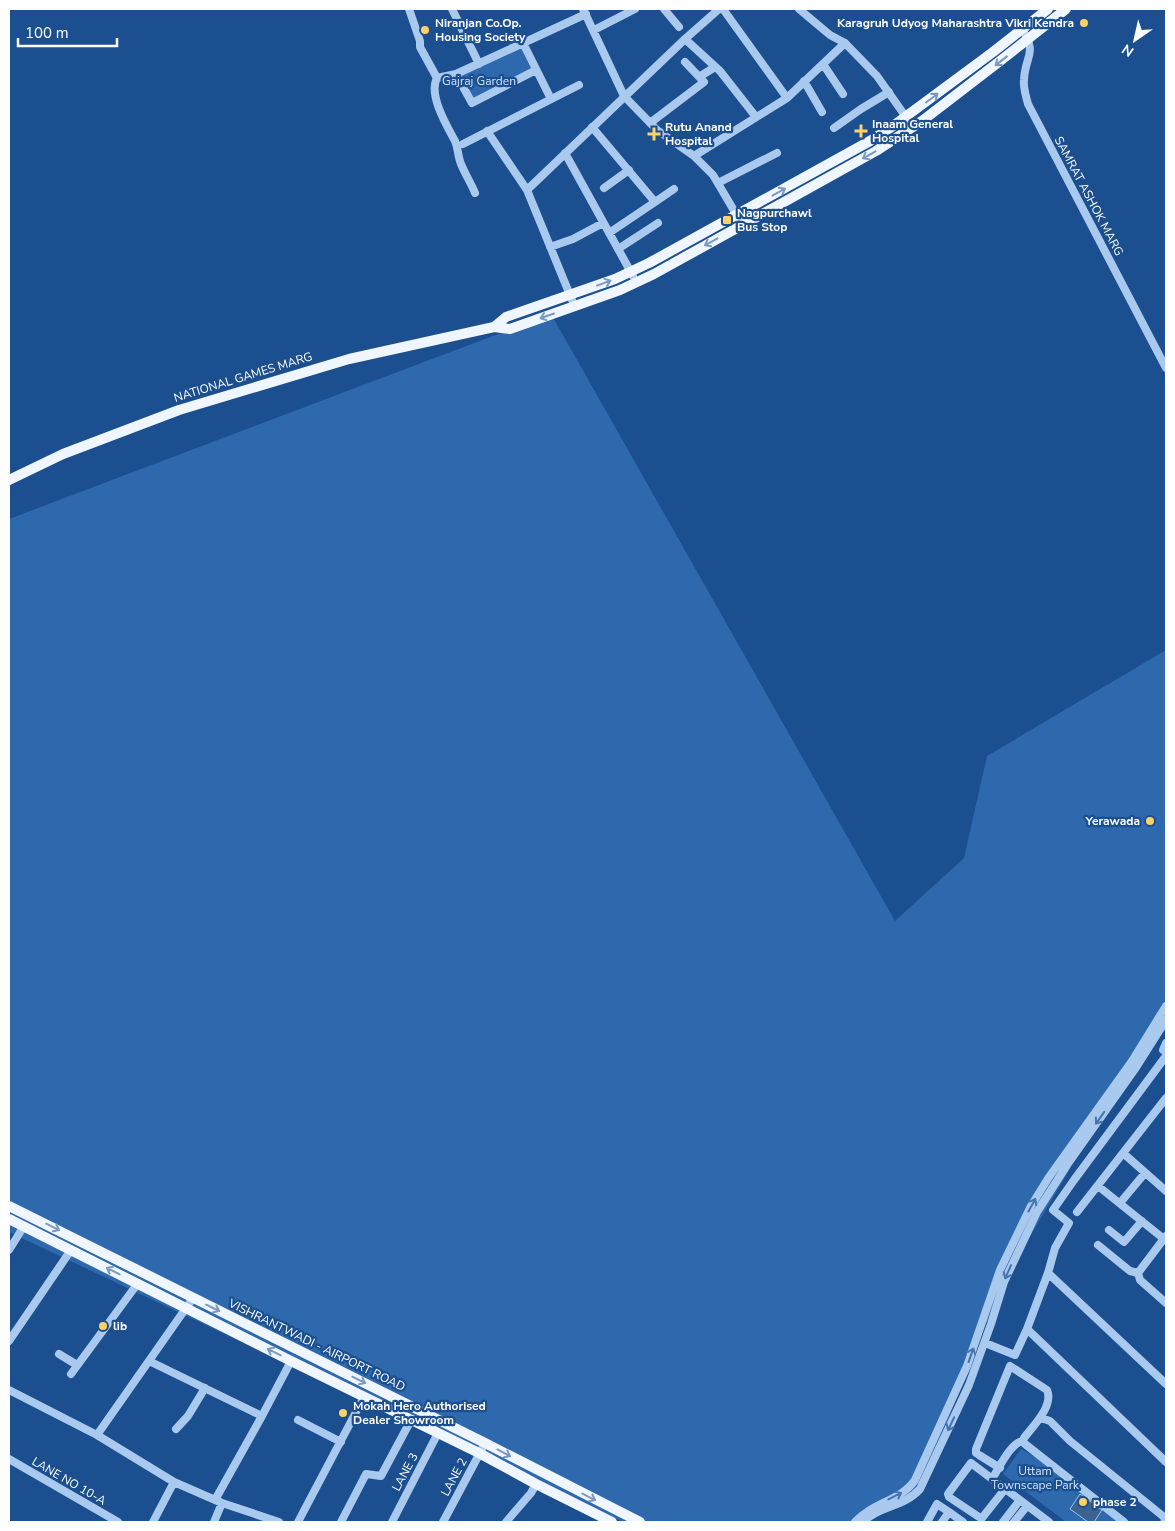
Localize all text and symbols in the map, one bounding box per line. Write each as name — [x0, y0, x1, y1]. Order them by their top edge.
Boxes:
scale bar — [18, 15, 116, 47]
place label: Niranjan Co.Op. Housing Society — [435, 15, 526, 45]
place label: Karagruh Udyog Maharashtra Vikri Kendra — [837, 15, 1074, 31]
north arrow — [1110, 15, 1160, 65]
marker: Karagruh Udyog Maharashtra Vikri Kendra — [1078, 17, 1090, 29]
text: 100 m — [25, 23, 69, 43]
marker: Niranjan Co.Op. Housing Society — [419, 24, 431, 36]
text: N — [1118, 40, 1138, 61]
one-way arrow — [994, 56, 1008, 66]
park label: Gajraj Garden — [442, 73, 516, 89]
one-way arrow — [925, 93, 939, 103]
place label: Inaam General Hospital — [872, 116, 953, 146]
place label: Rutu Anand Hospital — [665, 119, 732, 149]
marker: Inaam General Hospital — [854, 124, 868, 138]
marker: Rutu Anand Hospital — [647, 127, 661, 141]
street label: SAMRAT ASHOK MARG — [1051, 134, 1127, 258]
one-way arrow — [862, 151, 877, 161]
one-way arrow — [771, 186, 785, 196]
place label: Nagpurchawl Bus Stop — [737, 205, 812, 235]
marker: Nagpurchawl Bus Stop — [721, 214, 733, 226]
one-way arrow — [705, 238, 719, 248]
one-way arrow — [595, 278, 611, 287]
one-way arrow — [540, 312, 556, 321]
street label: NATIONAL GAMES MARG — [172, 348, 314, 406]
place label: Yerawada — [1084, 813, 1140, 829]
marker: Yerawada — [1144, 815, 1156, 827]
one-way arrow — [1095, 1111, 1105, 1125]
one-way arrow — [1027, 1198, 1037, 1213]
one-way arrow — [45, 1222, 60, 1232]
one-way arrow — [1003, 1264, 1013, 1279]
one-way arrow — [106, 1266, 121, 1275]
street label: VISHRANTWADI - AIRPORT ROAD — [225, 1295, 408, 1395]
one-way arrow — [206, 1303, 221, 1313]
place label: lib — [113, 1318, 127, 1334]
marker: lib — [97, 1320, 109, 1332]
one-way arrow — [266, 1347, 281, 1357]
one-way arrow — [967, 1348, 976, 1364]
one-way arrow — [351, 1376, 366, 1385]
place label: Mokah Hero Authorised Dealer Showroom — [353, 1398, 486, 1428]
marker: Mokah Hero Authorised Dealer Showroom — [337, 1407, 349, 1419]
one-way arrow — [945, 1416, 955, 1431]
one-way arrow — [497, 1448, 512, 1458]
street label: LANE 3 — [388, 1450, 422, 1494]
street label: LANE NO 10-A — [29, 1453, 109, 1509]
street label: LANE 2 — [437, 1455, 471, 1499]
park label: Uttam Townscape Park — [991, 1463, 1080, 1493]
one-way arrow — [888, 1491, 903, 1501]
one-way arrow — [581, 1492, 596, 1502]
place label: phase 2 — [1093, 1494, 1137, 1510]
marker: phase 2 — [1077, 1496, 1089, 1508]

